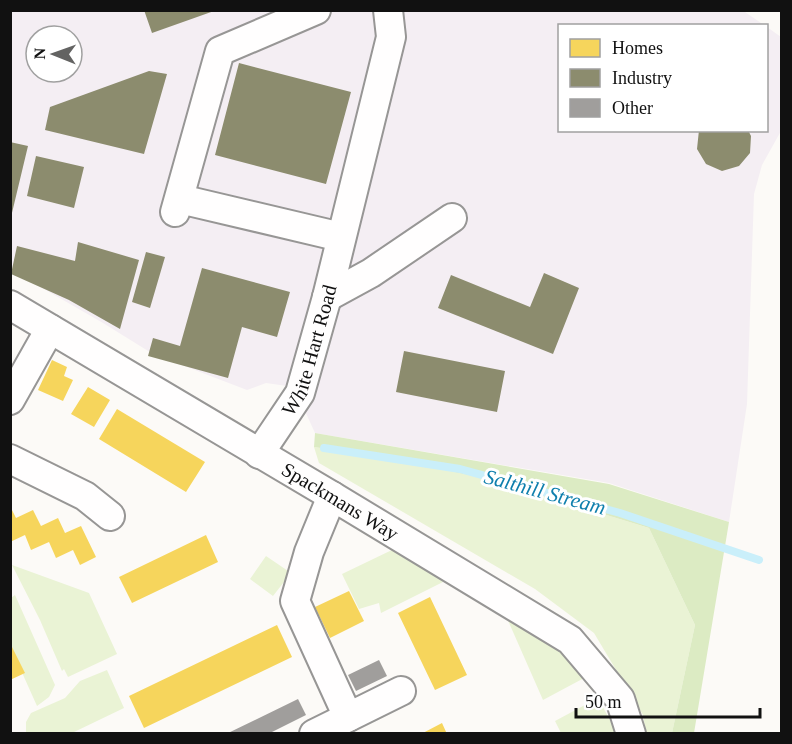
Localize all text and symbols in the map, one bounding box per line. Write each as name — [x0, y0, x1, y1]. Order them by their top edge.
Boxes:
north arrow — [24, 24, 84, 84]
legend — [558, 24, 768, 132]
text: Homes — [612, 38, 663, 58]
text: N — [31, 47, 48, 60]
text: Industry — [612, 68, 672, 88]
text: Other — [612, 98, 653, 118]
street label: White Hart Road — [277, 283, 341, 420]
street label: Spackmans Way — [278, 458, 402, 545]
water label: Salthill Stream — [482, 464, 608, 520]
scale bar — [576, 681, 760, 719]
text: 50 m — [585, 692, 622, 712]

